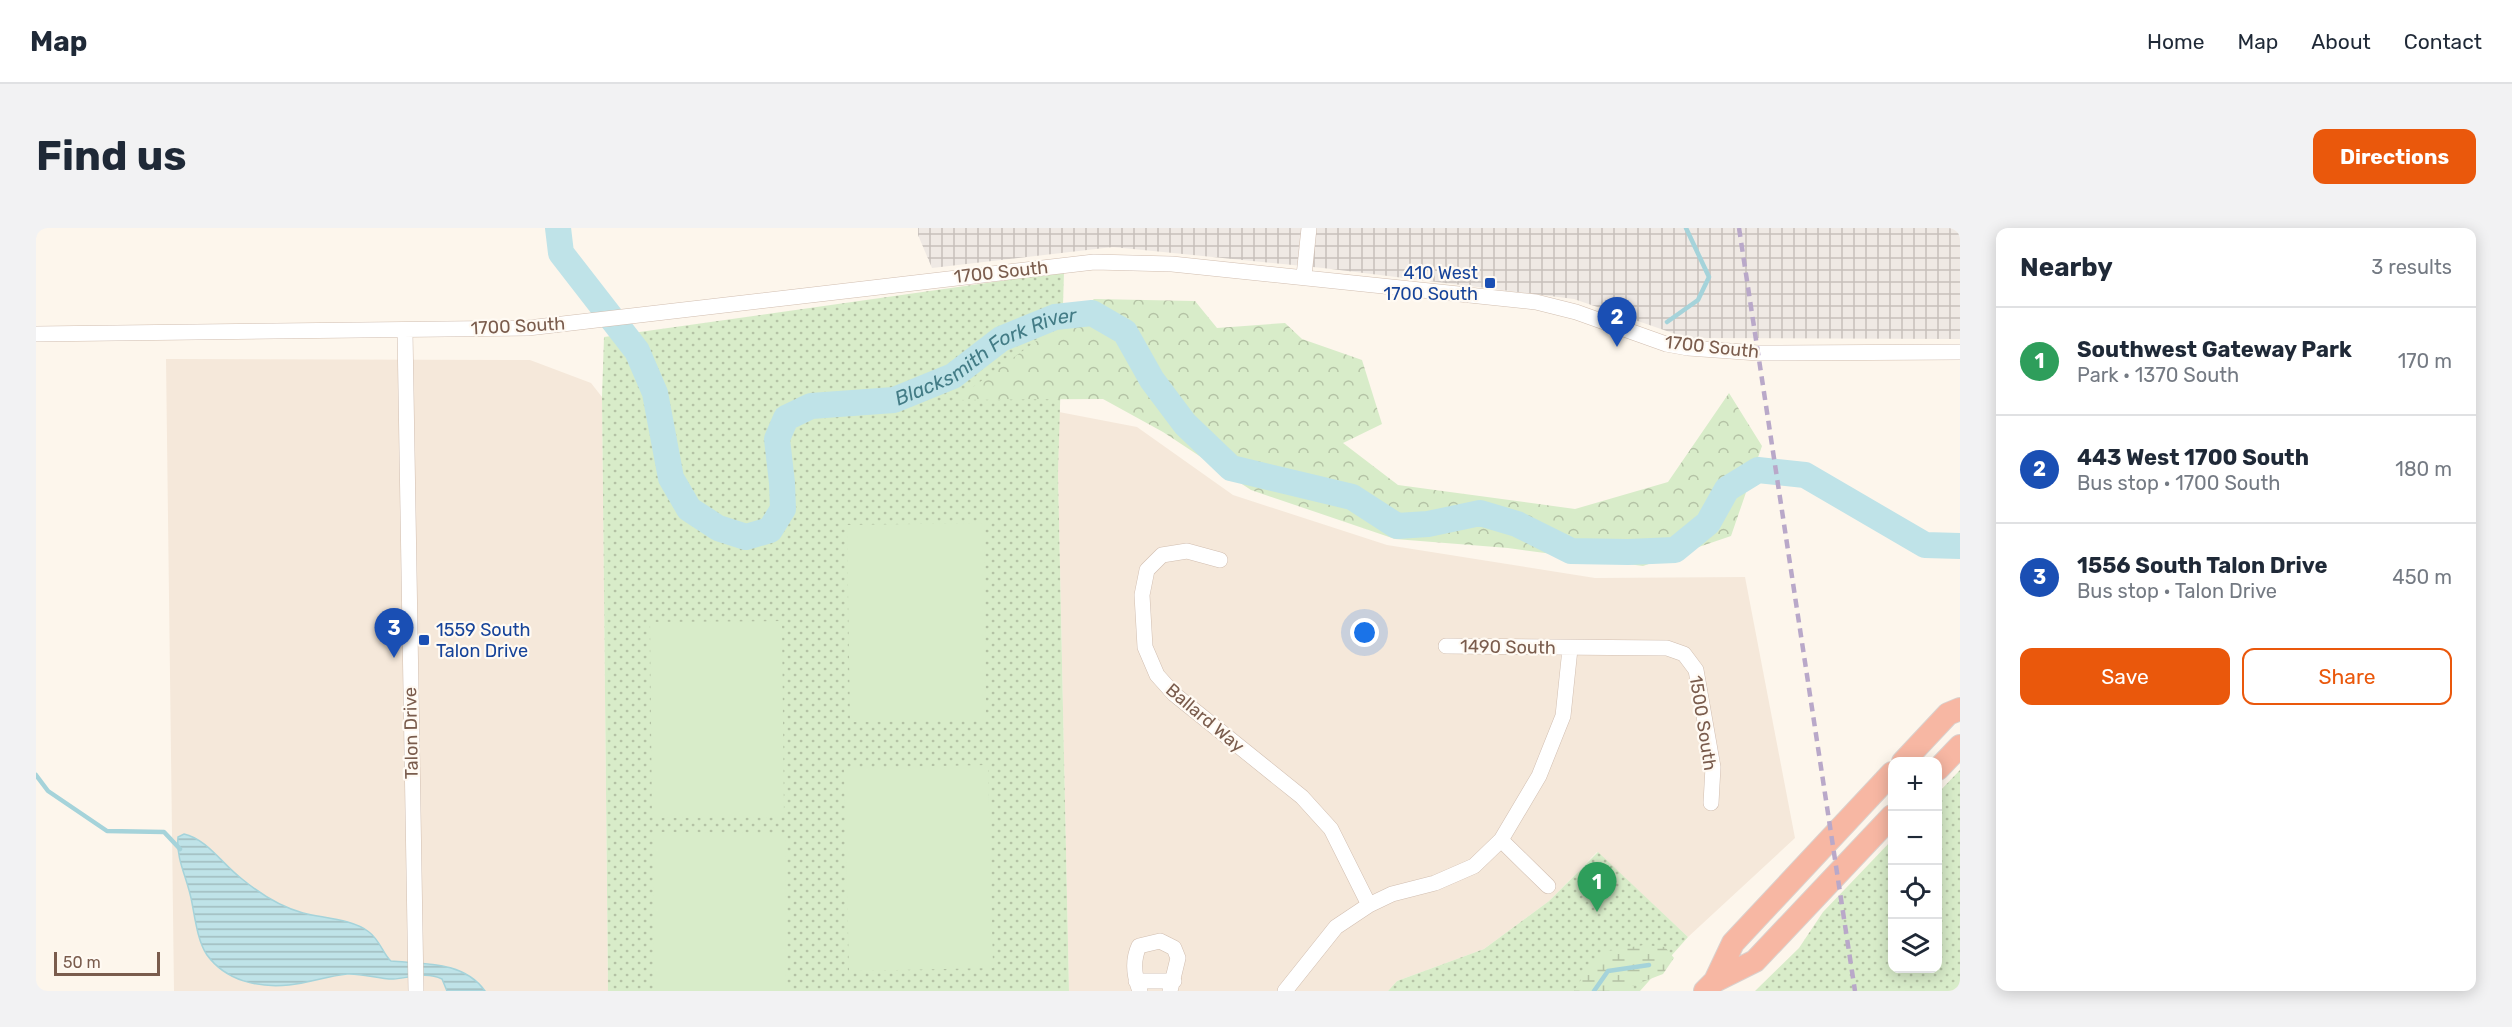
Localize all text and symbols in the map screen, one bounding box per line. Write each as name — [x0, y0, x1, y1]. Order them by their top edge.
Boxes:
text: Map — [30, 25, 87, 58]
text: Home — [2147, 29, 2204, 54]
text: Map — [2237, 29, 2278, 54]
text: About — [2311, 29, 2371, 54]
text: Contact — [2404, 29, 2482, 54]
button: Directions — [2313, 129, 2476, 184]
text: Find us — [36, 131, 187, 181]
text: Nearby — [2020, 252, 2113, 283]
text: 3 results — [2371, 255, 2452, 279]
street label: 1700 South — [953, 256, 1049, 288]
place label: 410 West 1700 South — [1383, 262, 1478, 305]
marker: 410 West 1700 South — [1483, 276, 1497, 290]
pin: 2 — [1598, 298, 1636, 347]
water label: Blacksmith Fork River — [891, 303, 1079, 410]
street label: 1700 South — [470, 313, 566, 339]
street label: 1700 South — [1664, 331, 1760, 363]
text: Southwest Gateway Park — [2077, 336, 2352, 363]
text: 1 — [2035, 349, 2044, 373]
text: 170 m — [2398, 349, 2452, 373]
text: Park · 1370 South — [2077, 363, 2239, 387]
text: 443 West 1700 South — [2077, 444, 2309, 471]
text: 2 — [2033, 457, 2046, 481]
text: 180 m — [2395, 457, 2452, 481]
text: Bus stop · 1700 South — [2077, 471, 2280, 495]
text: 1556 South Talon Drive — [2077, 552, 2327, 579]
text: 3 — [2033, 565, 2046, 589]
text: 450 m — [2392, 565, 2452, 589]
text: Bus stop · Talon Drive — [2077, 579, 2277, 603]
pin: 3 — [374, 608, 414, 658]
your location — [1350, 618, 1379, 647]
place label: 1559 South Talon Drive — [436, 619, 531, 662]
marker: 1559 South Talon Drive — [417, 633, 431, 647]
street label: 1490 South — [1460, 635, 1556, 659]
button: Save — [2020, 648, 2230, 705]
button: Share — [2242, 648, 2452, 705]
street label: 1500 South — [1685, 674, 1721, 772]
street label: Ballard Way — [1161, 679, 1249, 757]
street label: Talon Drive — [399, 687, 423, 779]
map controls — [1888, 757, 1942, 973]
button: + — [1888, 757, 1942, 811]
button: − — [1888, 811, 1942, 865]
pin: 1 — [1578, 862, 1616, 912]
button: locate — [1888, 865, 1942, 919]
button: layers — [1888, 919, 1942, 973]
scale bar — [54, 949, 160, 976]
text: 50 m — [63, 953, 101, 972]

